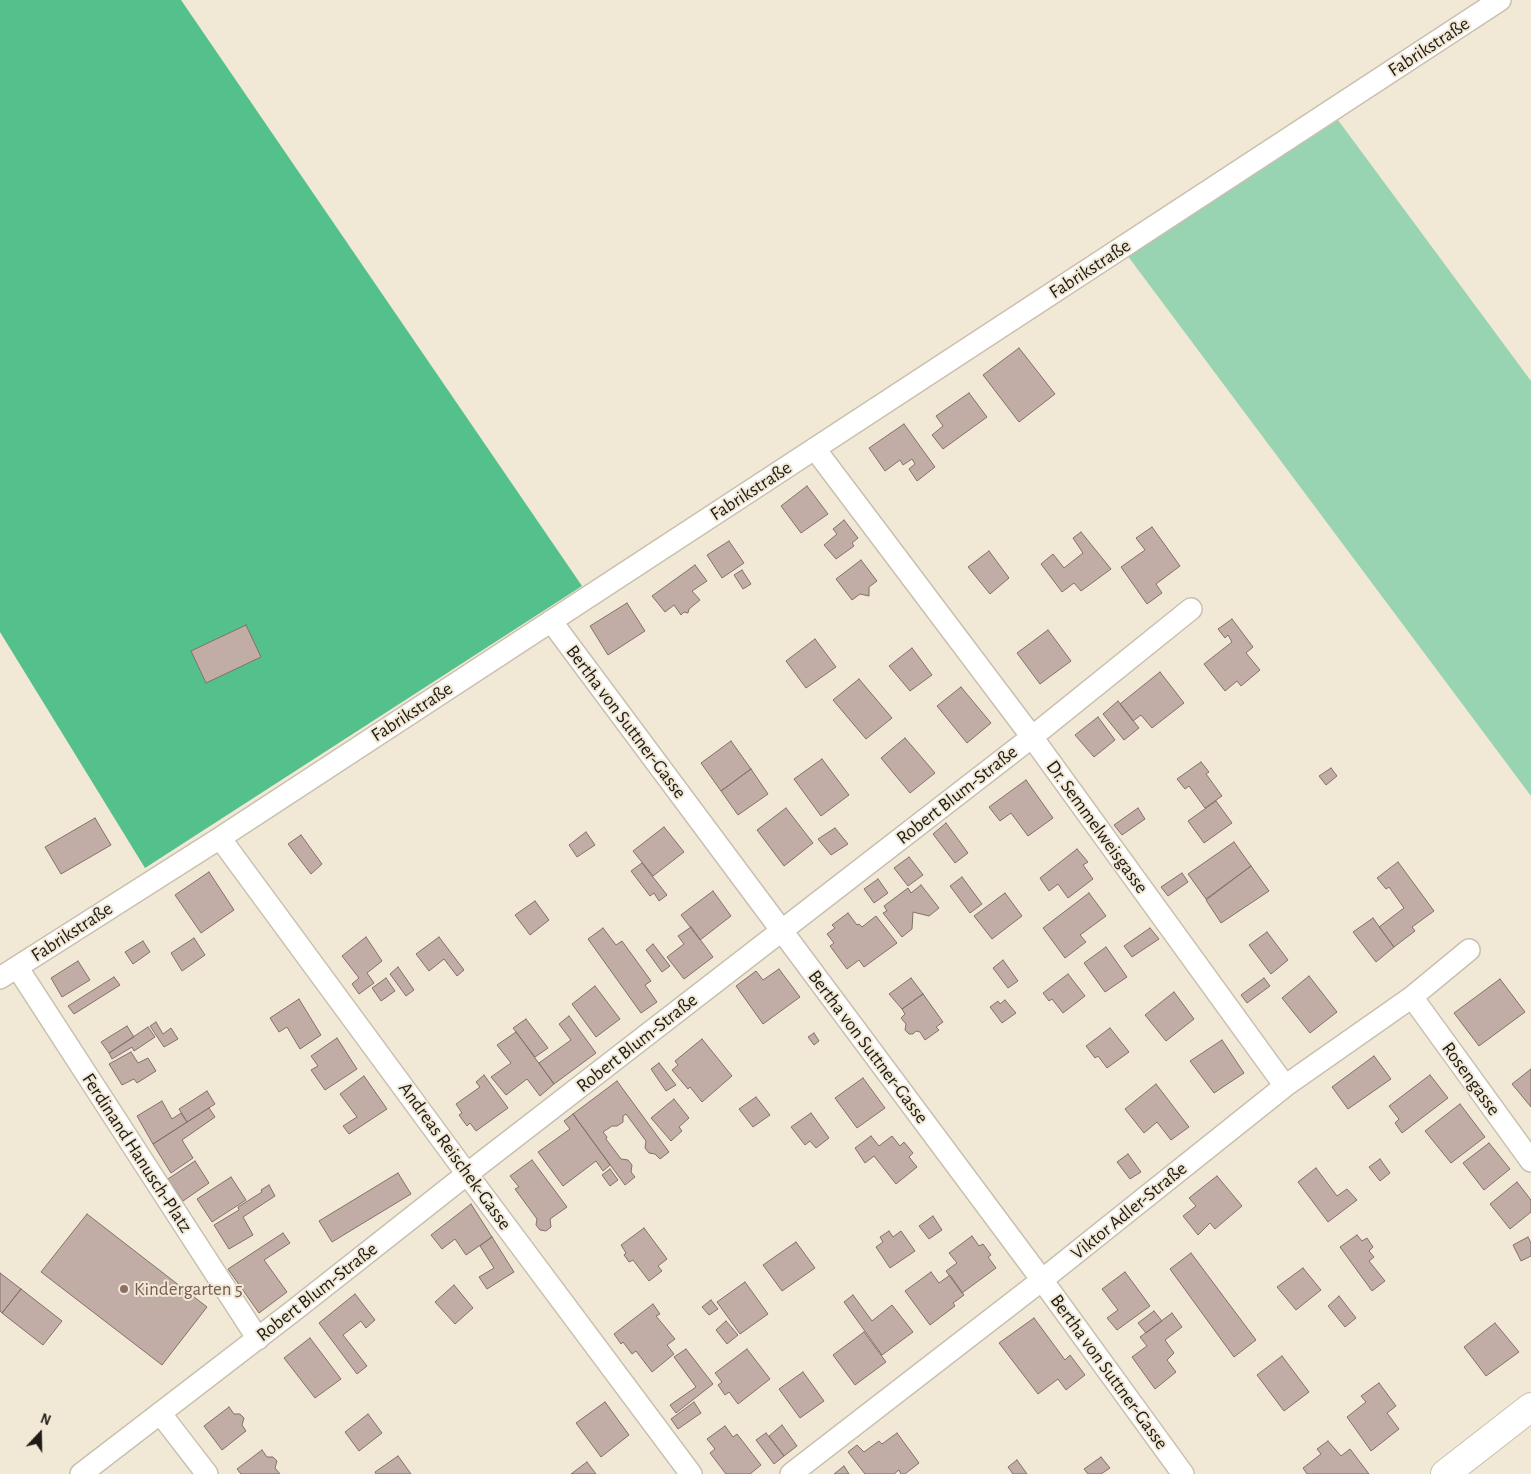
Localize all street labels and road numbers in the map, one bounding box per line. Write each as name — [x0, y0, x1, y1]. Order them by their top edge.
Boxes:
street label: Fabrikstraße — [1384, 12, 1474, 82]
street label: Fabrikstraße — [1045, 234, 1135, 304]
street label: Fabrikstraße — [706, 456, 796, 526]
street label: Bertha von Suttner-Gasse — [561, 641, 691, 803]
street label: Fabrikstraße — [367, 677, 457, 747]
street label: Robert Blum-Straße — [892, 741, 1022, 849]
street label: Dr. Semmelweisgasse — [1041, 756, 1153, 898]
street label: Fabrikstraße — [27, 897, 117, 967]
street label: Bertha von Suttner-Gasse — [803, 966, 933, 1128]
street label: Robert Blum-Straße — [572, 989, 702, 1097]
street label: Rosengasse — [1437, 1038, 1505, 1120]
street label: Ferdinand Hanusch-Platz — [77, 1069, 197, 1237]
street label: Andreas Reischek-Gasse — [394, 1078, 516, 1234]
street label: Viktor Adler-Straße — [1066, 1157, 1192, 1265]
street label: Robert Blum-Straße — [252, 1238, 382, 1346]
street label: Bertha von Suttner-Gasse — [1045, 1290, 1173, 1454]

